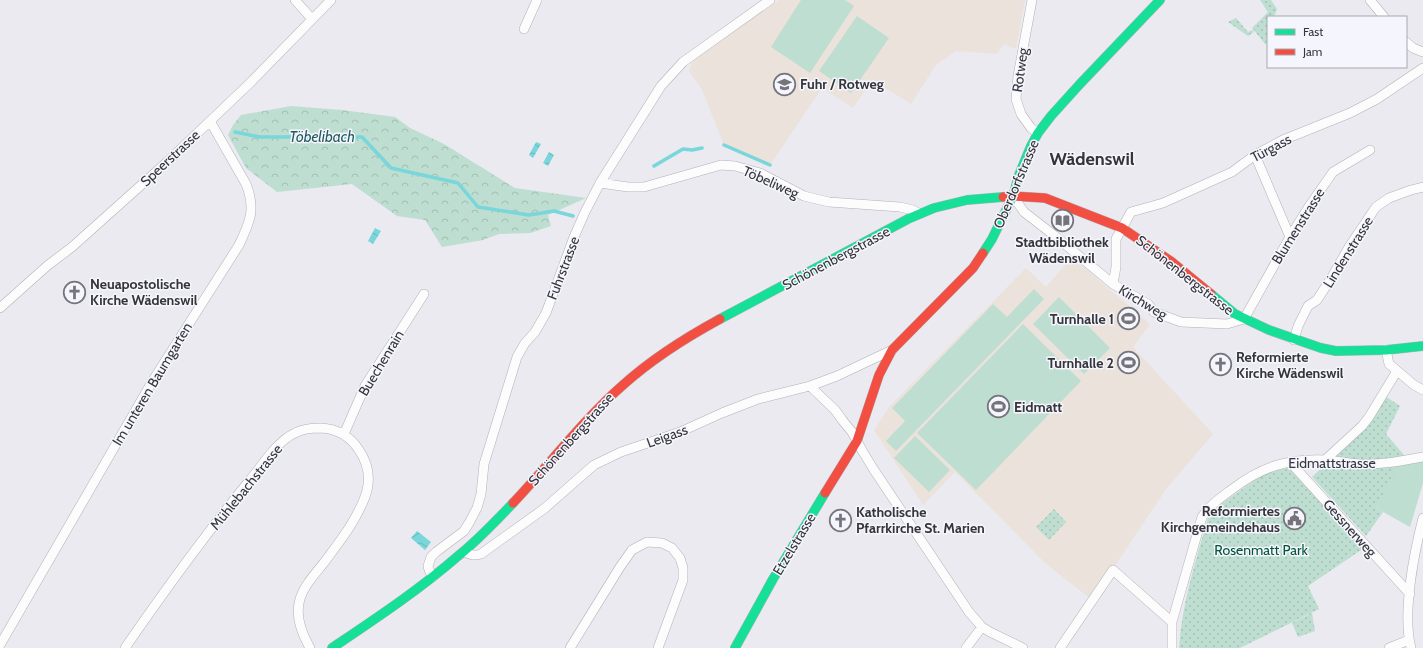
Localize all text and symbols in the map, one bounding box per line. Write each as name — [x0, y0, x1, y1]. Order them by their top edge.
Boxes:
legend — [1267, 16, 1407, 68]
text: Fast — [1303, 24, 1323, 39]
text: Jam — [1302, 44, 1322, 59]
street label: Rotweg — [1008, 46, 1032, 93]
school or university icon: Fuhr / Rotweg — [771, 71, 797, 97]
place label: Fuhr / Rotweg — [800, 75, 884, 93]
street label: Speerstrasse — [136, 126, 204, 190]
water label: Töbelibach — [289, 128, 355, 146]
street label: Türgass — [1248, 130, 1294, 166]
street label: Oberdorfstrasse — [989, 137, 1043, 231]
district label: Wädenswil — [1050, 148, 1135, 170]
street label: Töbeliweg — [740, 162, 803, 203]
street label: Blumenstrasse — [1267, 185, 1329, 267]
library icon: Stadtbibliothek Wädenswil — [1049, 207, 1075, 233]
street label: Lindenstrasse — [1319, 213, 1377, 291]
street label: Schönenbergstrasse — [779, 222, 893, 294]
street label: Schönenbergstrasse — [1132, 231, 1238, 319]
place label: Stadtbibliothek Wädenswil — [1015, 233, 1109, 267]
street label: Fuhrstrasse — [543, 234, 583, 302]
place label: Neuapostolische Kirche Wädenswil — [90, 275, 198, 309]
church icon: Neuapostolische Kirche Wädenswil — [61, 279, 87, 305]
street label: Kirchweg — [1115, 281, 1171, 324]
sports icon: Turnhalle 1 — [1116, 306, 1142, 332]
place label: Turnhalle 1 — [1050, 310, 1114, 328]
street label: Im unteren Baumgarten — [108, 319, 196, 449]
street label: Buechenrain — [354, 327, 408, 399]
place label: Reformierte Kirche Wädenswil — [1236, 348, 1344, 382]
sports icon: Turnhalle 2 — [1116, 350, 1142, 376]
church icon: Reformierte Kirche Wädenswil — [1208, 352, 1234, 378]
place label: Turnhalle 2 — [1048, 354, 1114, 372]
street label: Schönenbergstrasse — [524, 389, 618, 489]
sports icon: Eidmatt — [986, 394, 1012, 420]
place label: Eidmatt — [1014, 398, 1062, 416]
street label: Leigass — [644, 420, 690, 452]
street label: Mühlebachstrasse — [206, 440, 286, 534]
street label: Eidmattstrasse — [1288, 454, 1376, 472]
street label: Gessnerweg — [1319, 495, 1381, 561]
place label: Reformiertes Kirchgemeindehaus — [1161, 502, 1280, 536]
place label: Katholische Pfarrkirche St. Marien — [856, 503, 985, 537]
public building icon: Reformiertes Kirchgemeindehaus — [1282, 506, 1308, 532]
church icon: Katholische Pfarrkirche St. Marien — [828, 507, 854, 533]
street label: Etzelstrasse — [768, 510, 820, 578]
park label: Rosenmatt Park — [1214, 541, 1308, 559]

